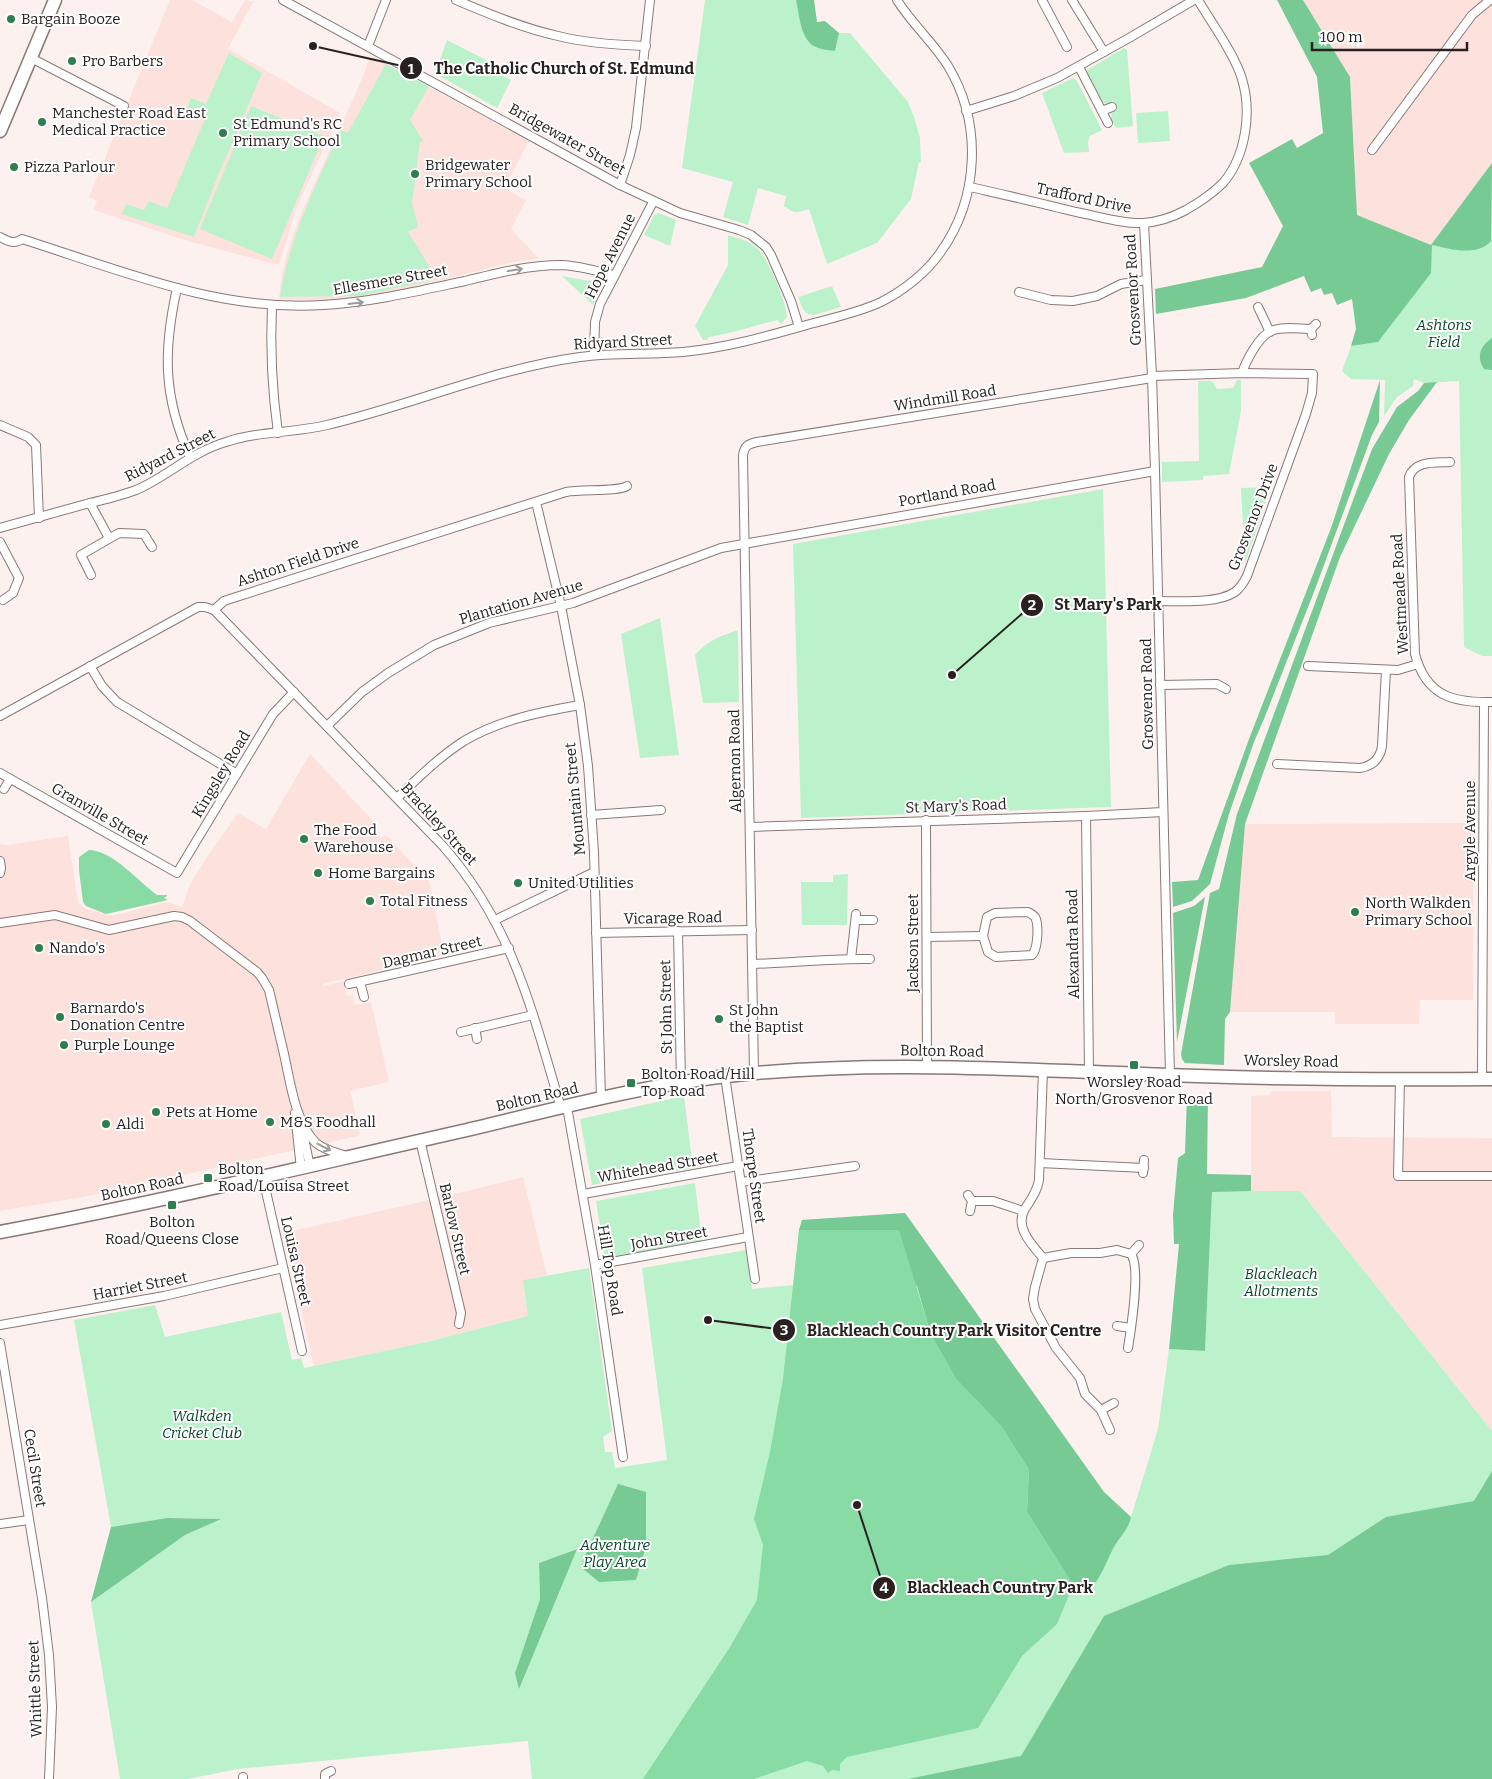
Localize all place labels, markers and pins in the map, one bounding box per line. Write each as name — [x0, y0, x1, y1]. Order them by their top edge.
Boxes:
place label: Bargain Booze — [21, 10, 120, 28]
marker: Bargain Booze — [5, 13, 17, 25]
place label: Pro Barbers — [82, 52, 163, 70]
callout: The Catholic Church of St. Edmund — [398, 53, 704, 84]
marker: Pro Barbers — [66, 55, 78, 67]
place label: Manchester Road East Medical Practice — [52, 104, 207, 139]
place label: St Edmund's RC Primary School — [233, 115, 342, 150]
marker: Manchester Road East Medical Practice — [36, 116, 48, 128]
marker: St Edmund's RC Primary School — [217, 127, 229, 139]
place label: Bridgewater Primary School — [425, 156, 532, 191]
place label: Pizza Parlour — [24, 158, 115, 176]
marker: Pizza Parlour — [8, 161, 20, 173]
marker: Bridgewater Primary School — [409, 168, 421, 180]
callout: St Mary's Park — [1019, 589, 1172, 620]
place label: The Food Warehouse — [314, 821, 393, 856]
marker: The Food Warehouse — [298, 833, 310, 845]
place label: Home Bargains — [328, 864, 435, 882]
marker: Home Bargains — [312, 867, 324, 879]
place label: United Utilities — [528, 874, 634, 892]
marker: United Utilities — [512, 877, 524, 889]
place label: Total Fitness — [380, 892, 468, 910]
place label: North Walkden Primary School — [1365, 894, 1472, 929]
marker: Total Fitness — [364, 895, 376, 907]
marker: North Walkden Primary School — [1349, 906, 1361, 918]
place label: Nando's — [49, 939, 105, 957]
marker: Nando's — [33, 942, 45, 954]
place label: Barnardo's Donation Centre — [70, 999, 185, 1034]
place label: St John the Baptist — [729, 1001, 804, 1036]
marker: Barnardo's Donation Centre — [54, 1011, 66, 1023]
marker: St John the Baptist — [713, 1013, 725, 1025]
place label: Purple Lounge — [74, 1036, 175, 1054]
marker: Purple Lounge — [58, 1039, 70, 1051]
marker: Worsley Road North/Grosvenor Road — [1128, 1059, 1140, 1071]
place label: Bolton Road/Hill Top Road — [641, 1065, 755, 1100]
place label: Worsley Road North/Grosvenor Road — [1055, 1073, 1213, 1108]
marker: Bolton Road/Hill Top Road — [625, 1077, 637, 1089]
place label: Pets at Home — [166, 1103, 258, 1121]
marker: Pets at Home — [150, 1106, 162, 1118]
place label: M&S Foodhall — [280, 1113, 376, 1131]
place label: Aldi — [116, 1115, 145, 1133]
marker: M&S Foodhall — [264, 1116, 276, 1128]
marker: Aldi — [100, 1118, 112, 1130]
place label: Bolton Road/Louisa Street — [218, 1160, 350, 1195]
marker: Bolton Road/Louisa Street — [202, 1172, 214, 1184]
marker: Bolton Road/Queens Close — [166, 1199, 178, 1211]
place label: Bolton Road/Queens Close — [105, 1213, 239, 1248]
callout: Blackleach Country Park Visitor Centre — [772, 1315, 1111, 1346]
callout: Blackleach Country Park — [872, 1572, 1103, 1603]

